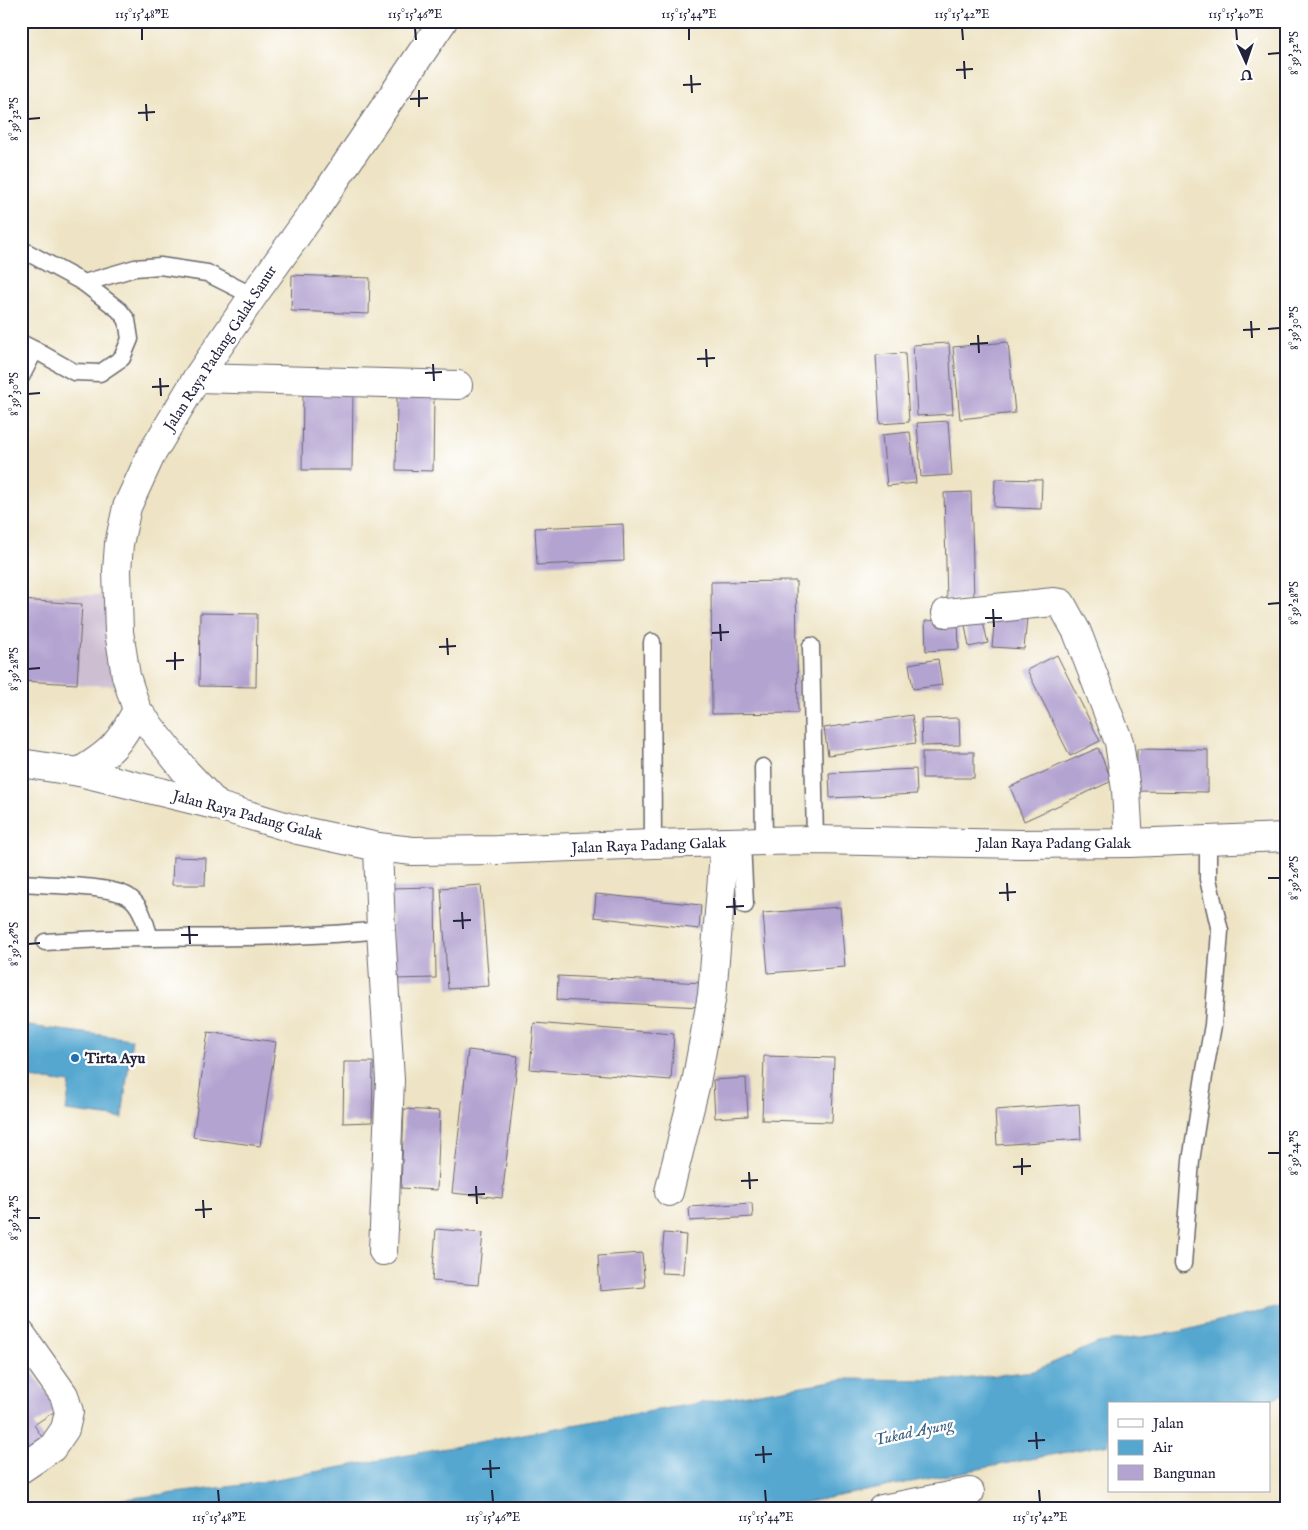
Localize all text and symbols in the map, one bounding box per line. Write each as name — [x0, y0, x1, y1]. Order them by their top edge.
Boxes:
text: 115°15'48"E — [115, 7, 169, 22]
text: 115°15'46"E — [388, 7, 442, 22]
text: 115°15'44"E — [661, 7, 717, 22]
text: 115°15'42"E — [934, 7, 990, 22]
text: 115°15'40"E — [1208, 7, 1264, 22]
text: 8°39'32"S — [1287, 31, 1302, 75]
north arrow — [1220, 38, 1270, 88]
text: U — [1239, 65, 1254, 83]
text: 8°39'32"S — [7, 97, 22, 141]
street label: Jalan Raya Padang Galak Sanur — [159, 262, 281, 436]
text: 8°39'30"S — [1287, 306, 1302, 350]
text: 8°39'30"S — [7, 372, 22, 416]
text: 8°39'28"S — [1287, 581, 1302, 625]
text: 8°39'28"S — [7, 647, 22, 691]
street label: Jalan Raya Padang Galak — [169, 786, 326, 845]
street label: Jalan Raya Padang Galak — [569, 833, 728, 858]
street label: Jalan Raya Padang Galak — [975, 834, 1132, 853]
text: 8°39'26"S — [1287, 856, 1302, 900]
text: 8°39'26"S — [7, 922, 22, 966]
place label: Tirta Ayu — [84, 1049, 146, 1068]
marker: Tirta Ayu — [69, 1052, 81, 1064]
text: 8°39'24"S — [1287, 1130, 1302, 1176]
text: 8°39'24"S — [7, 1195, 22, 1241]
legend — [1108, 1402, 1270, 1492]
text: Jalan — [1151, 1414, 1184, 1433]
water label: Tukad Ayung — [872, 1415, 956, 1451]
text: Air — [1152, 1438, 1173, 1457]
text: Bangunan — [1153, 1464, 1216, 1483]
text: 115°15'48"E — [192, 1510, 246, 1525]
text: 115°15'46"E — [466, 1510, 520, 1525]
text: 115°15'44"E — [738, 1510, 794, 1525]
text: 115°15'42"E — [1012, 1510, 1068, 1525]

